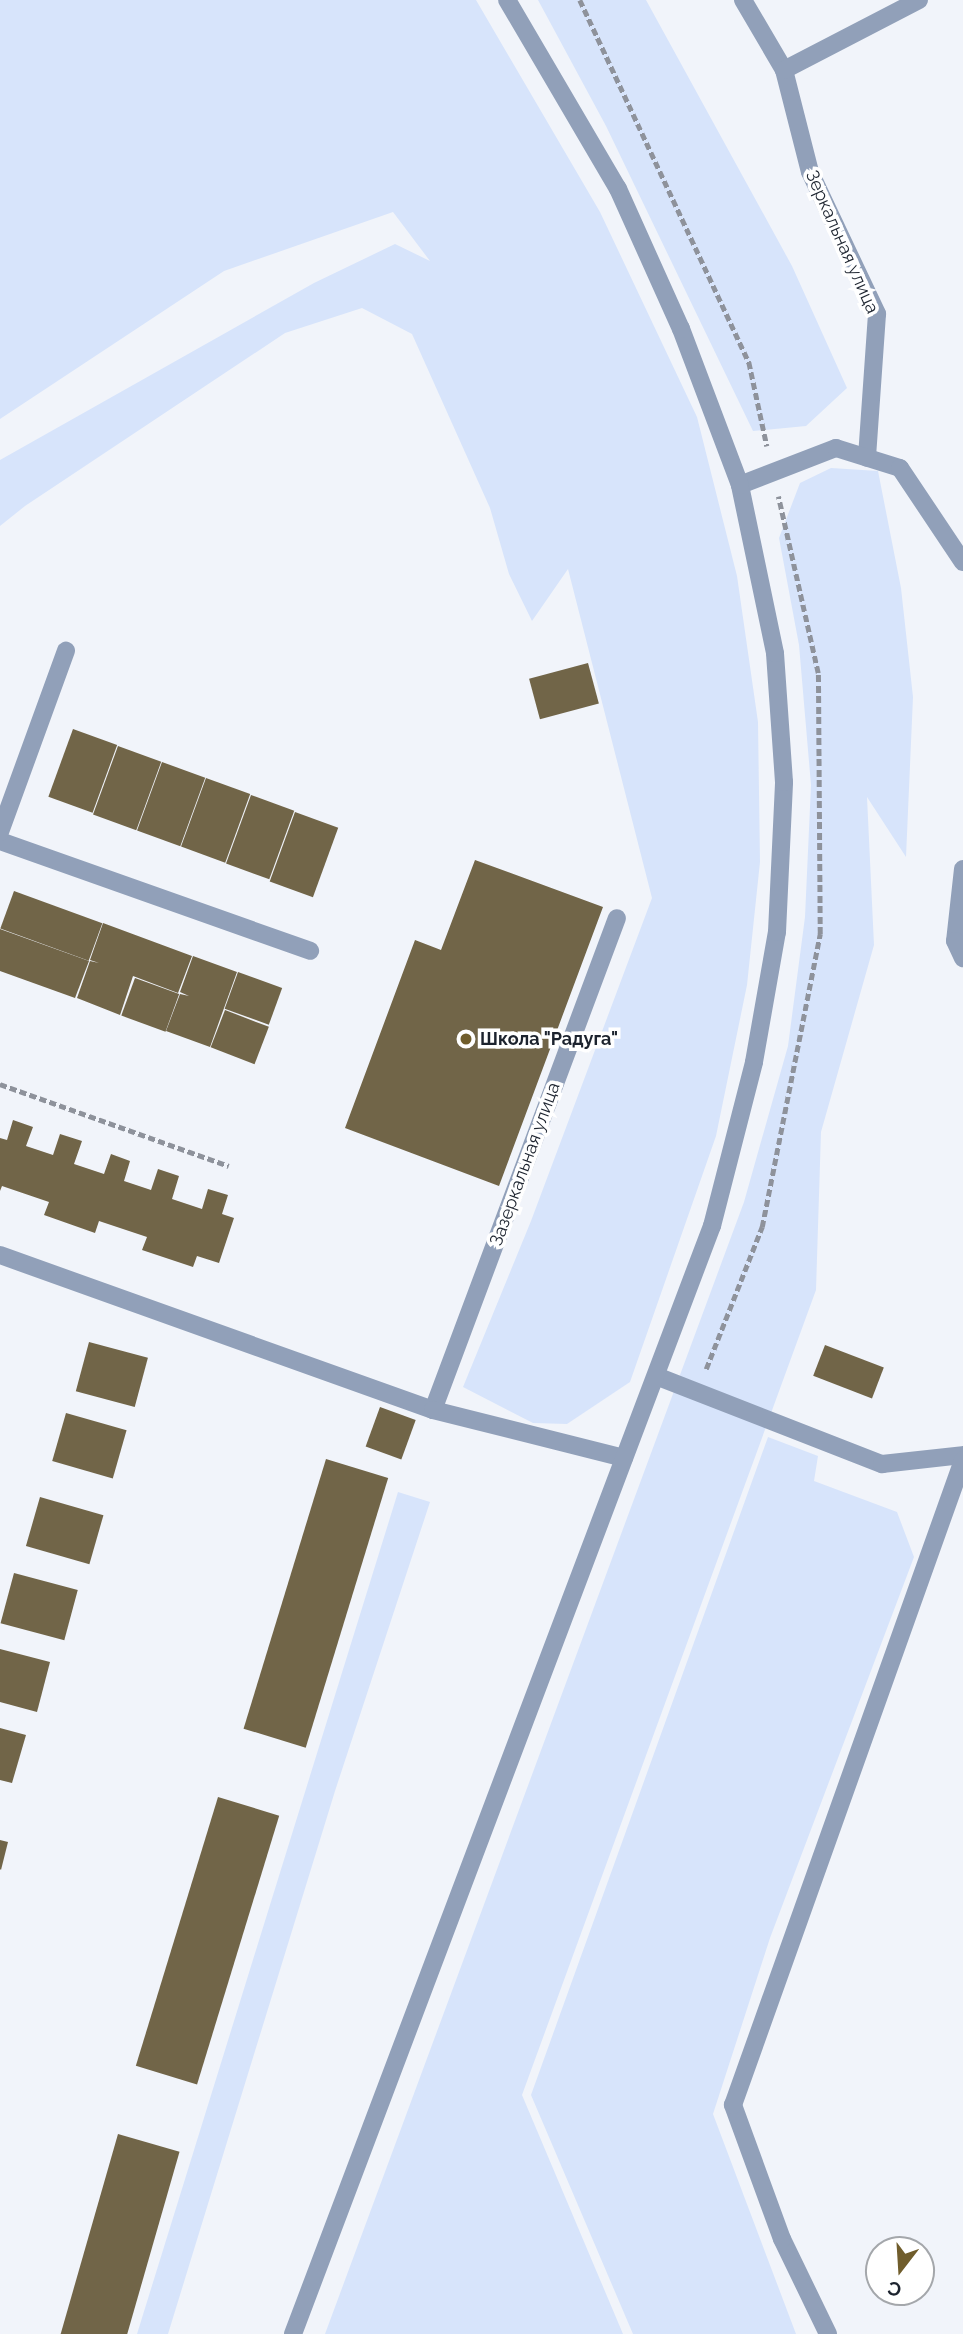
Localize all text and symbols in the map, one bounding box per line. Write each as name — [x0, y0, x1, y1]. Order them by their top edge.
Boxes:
street label: Зеркальная улица — [801, 167, 883, 317]
place label: Школа "Радуга" — [480, 1028, 618, 1050]
marker: Школа "Радуга" — [458, 1031, 474, 1047]
street label: Зазеркальная улица — [485, 1079, 565, 1249]
north arrow — [865, 2236, 935, 2306]
text: С — [885, 2277, 904, 2302]

